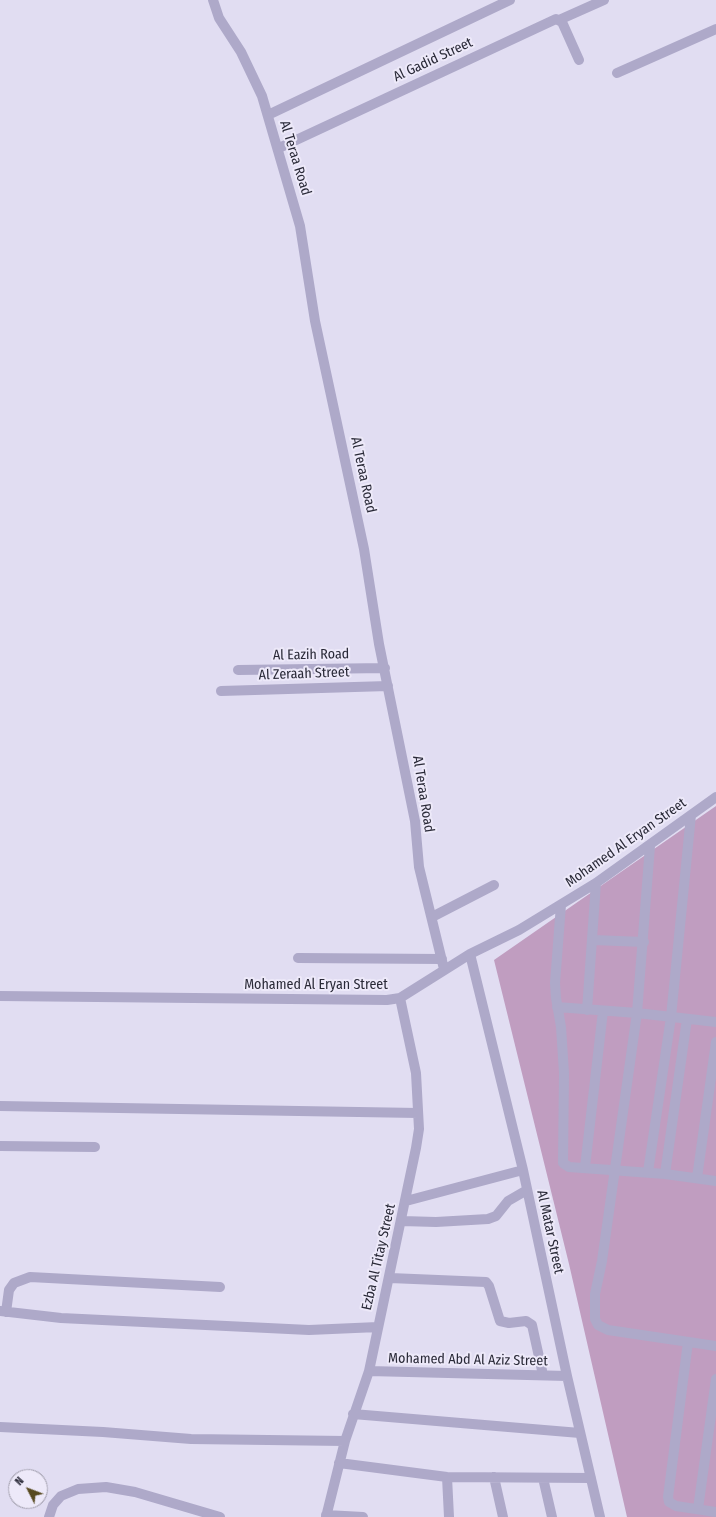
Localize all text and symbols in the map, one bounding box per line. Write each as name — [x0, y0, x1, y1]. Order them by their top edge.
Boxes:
street label: Al Gadid Street — [391, 34, 475, 86]
street label: Al Teraa Road — [276, 119, 314, 197]
street label: Al Teraa Road — [347, 435, 379, 515]
street label: Al Eazih Road — [273, 646, 349, 664]
street label: Al Zeraah Street — [258, 664, 350, 684]
street label: Al Teraa Road — [409, 754, 437, 834]
street label: Mohamed Al Eryan Street — [562, 795, 690, 891]
street label: Mohamed Al Eryan Street — [244, 977, 388, 993]
street label: Al Matar Street — [533, 1189, 567, 1275]
street label: Ezba Al Titay Street — [359, 1202, 399, 1312]
street label: Mohamed Abd Al Aziz Street — [388, 1350, 548, 1370]
north arrow — [8, 1469, 48, 1509]
text: N — [12, 1475, 26, 1488]

